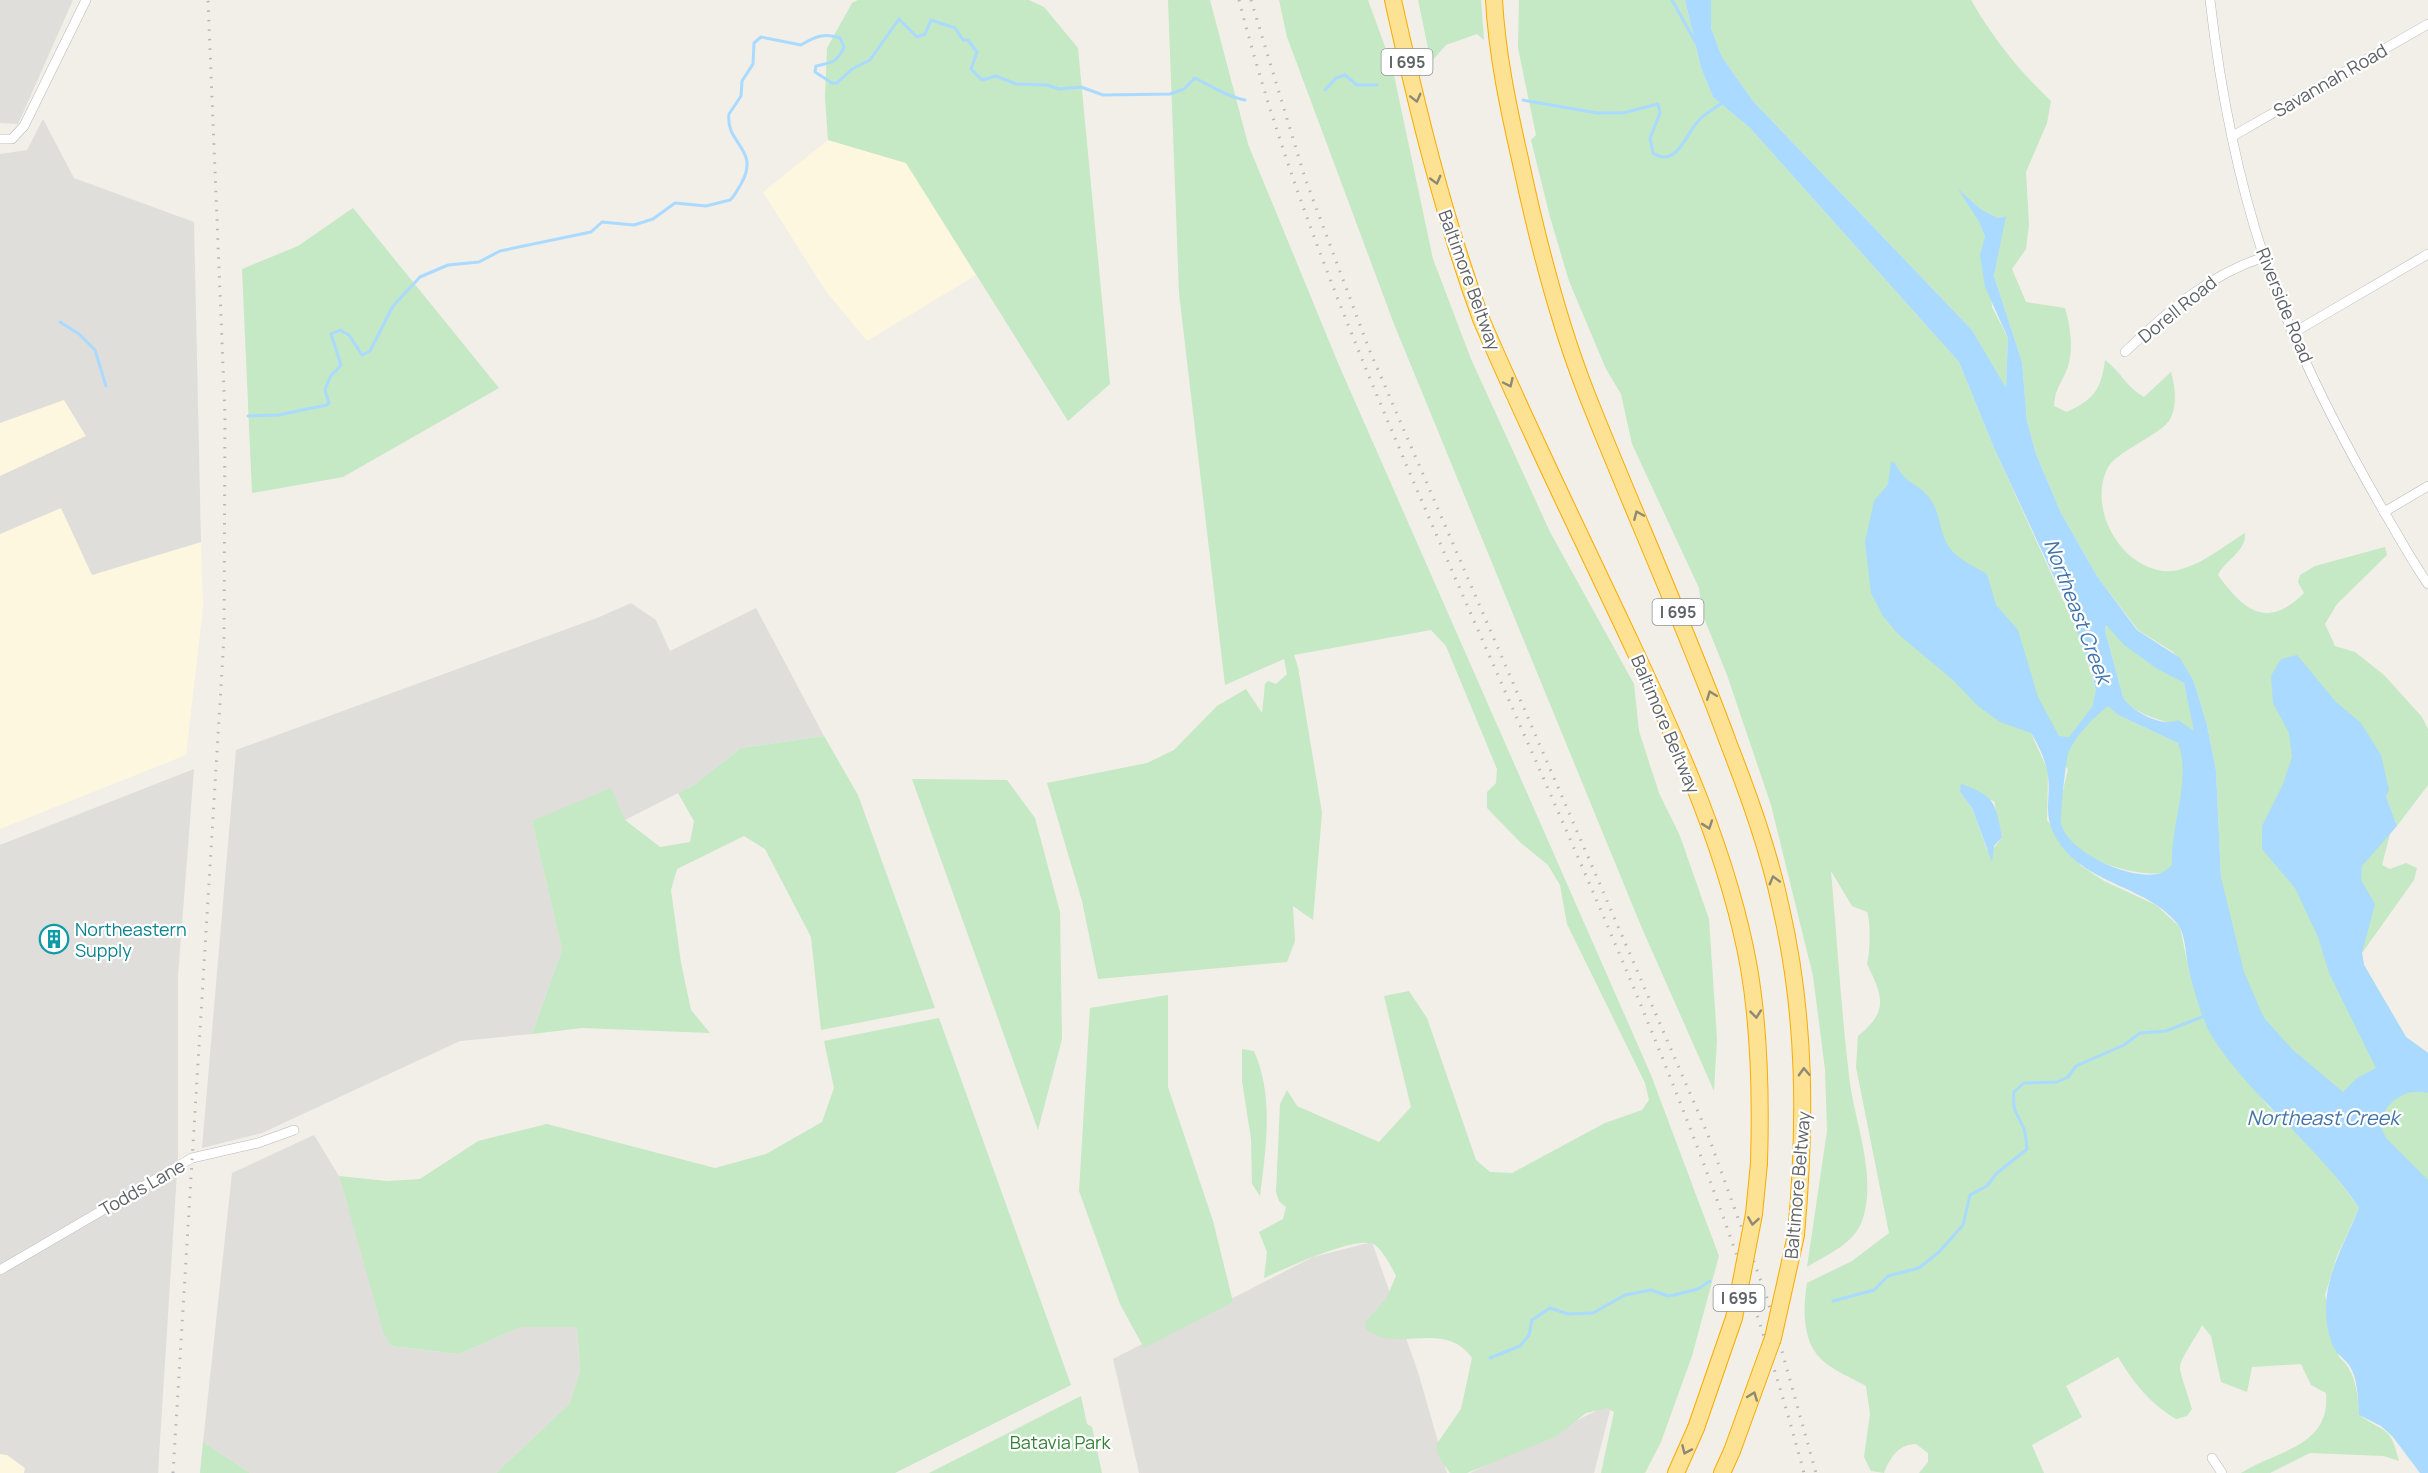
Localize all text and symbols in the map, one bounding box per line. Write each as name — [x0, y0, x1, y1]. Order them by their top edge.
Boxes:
street label: Savannah Road — [2269, 38, 2391, 122]
road number: I 695 — [1382, 49, 1432, 75]
one-way arrow — [1408, 93, 1421, 103]
one-way arrow — [1429, 175, 1441, 185]
street label: Baltimore Beltway — [1433, 206, 1507, 354]
street label: Riverside Road — [2251, 244, 2319, 366]
street label: Dorell Road — [2133, 270, 2221, 348]
one-way arrow — [1502, 377, 1514, 388]
one-way arrow — [1633, 510, 1645, 521]
water label: Northeast Creek — [2038, 535, 2119, 690]
road number: I 695 — [1652, 599, 1704, 625]
street label: Baltimore Beltway — [1626, 651, 1706, 797]
one-way arrow — [1706, 690, 1718, 701]
one-way arrow — [1700, 819, 1713, 830]
one-way arrow — [1769, 875, 1781, 885]
place label: Northeastern Supply — [75, 917, 187, 962]
building icon: Northeastern Supply — [38, 923, 70, 955]
one-way arrow — [1749, 1009, 1762, 1018]
one-way arrow — [1797, 1067, 1810, 1076]
water label: Northeast Creek — [2247, 1104, 2402, 1131]
street label: Baltimore Beltway — [1779, 1110, 1815, 1260]
street label: Todds Lane — [95, 1153, 189, 1221]
one-way arrow — [1747, 1217, 1759, 1226]
road number: I 695 — [1714, 1285, 1764, 1311]
one-way arrow — [1746, 1391, 1759, 1402]
park label: Batavia Park — [1010, 1430, 1111, 1454]
one-way arrow — [1681, 1444, 1693, 1455]

